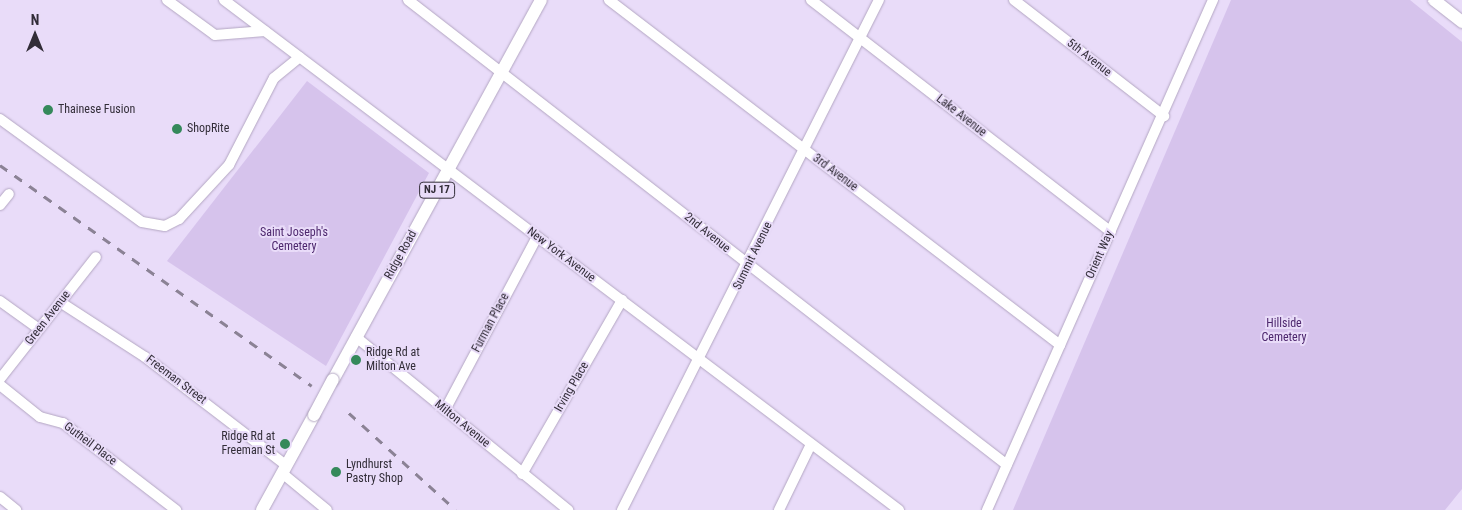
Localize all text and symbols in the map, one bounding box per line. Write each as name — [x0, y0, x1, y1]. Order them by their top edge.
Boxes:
north arrow — [10, 10, 60, 60]
text: N — [31, 12, 39, 28]
street label: 5th Avenue — [1064, 36, 1114, 80]
street label: Lake Avenue — [933, 92, 989, 140]
place label: Thainese Fusion — [58, 103, 135, 117]
marker: Thainese Fusion — [42, 104, 54, 116]
place label: ShopRite — [187, 122, 229, 136]
marker: ShopRite — [171, 123, 183, 135]
street label: 3rd Avenue — [810, 151, 860, 195]
road number: NJ 17 — [418, 182, 456, 198]
street label: 2nd Avenue — [681, 210, 733, 256]
street label: Summit Avenue — [730, 220, 776, 292]
street label: New York Avenue — [524, 225, 598, 285]
park label: Saint Joseph's Cemetery — [260, 226, 328, 254]
street label: Ridge Road — [382, 228, 420, 282]
street label: Orient Way — [1083, 229, 1117, 281]
street label: Green Avenue — [22, 288, 74, 348]
street label: Furman Place — [469, 291, 513, 355]
park label: Hillside Cemetery — [1261, 317, 1307, 345]
place label: Ridge Rd at Milton Ave — [366, 346, 420, 374]
street label: Freeman Street — [143, 353, 209, 407]
marker: Ridge Rd at Milton Ave — [350, 354, 362, 366]
street label: Irving Place — [552, 359, 592, 415]
street label: Milton Avenue — [431, 397, 493, 451]
street label: Gutheil Place — [61, 419, 119, 469]
place label: Ridge Rd at Freeman St — [221, 430, 275, 458]
marker: Ridge Rd at Freeman St — [279, 438, 291, 450]
place label: Lyndhurst Pastry Shop — [346, 458, 403, 486]
marker: Lyndhurst Pastry Shop — [330, 466, 342, 478]

